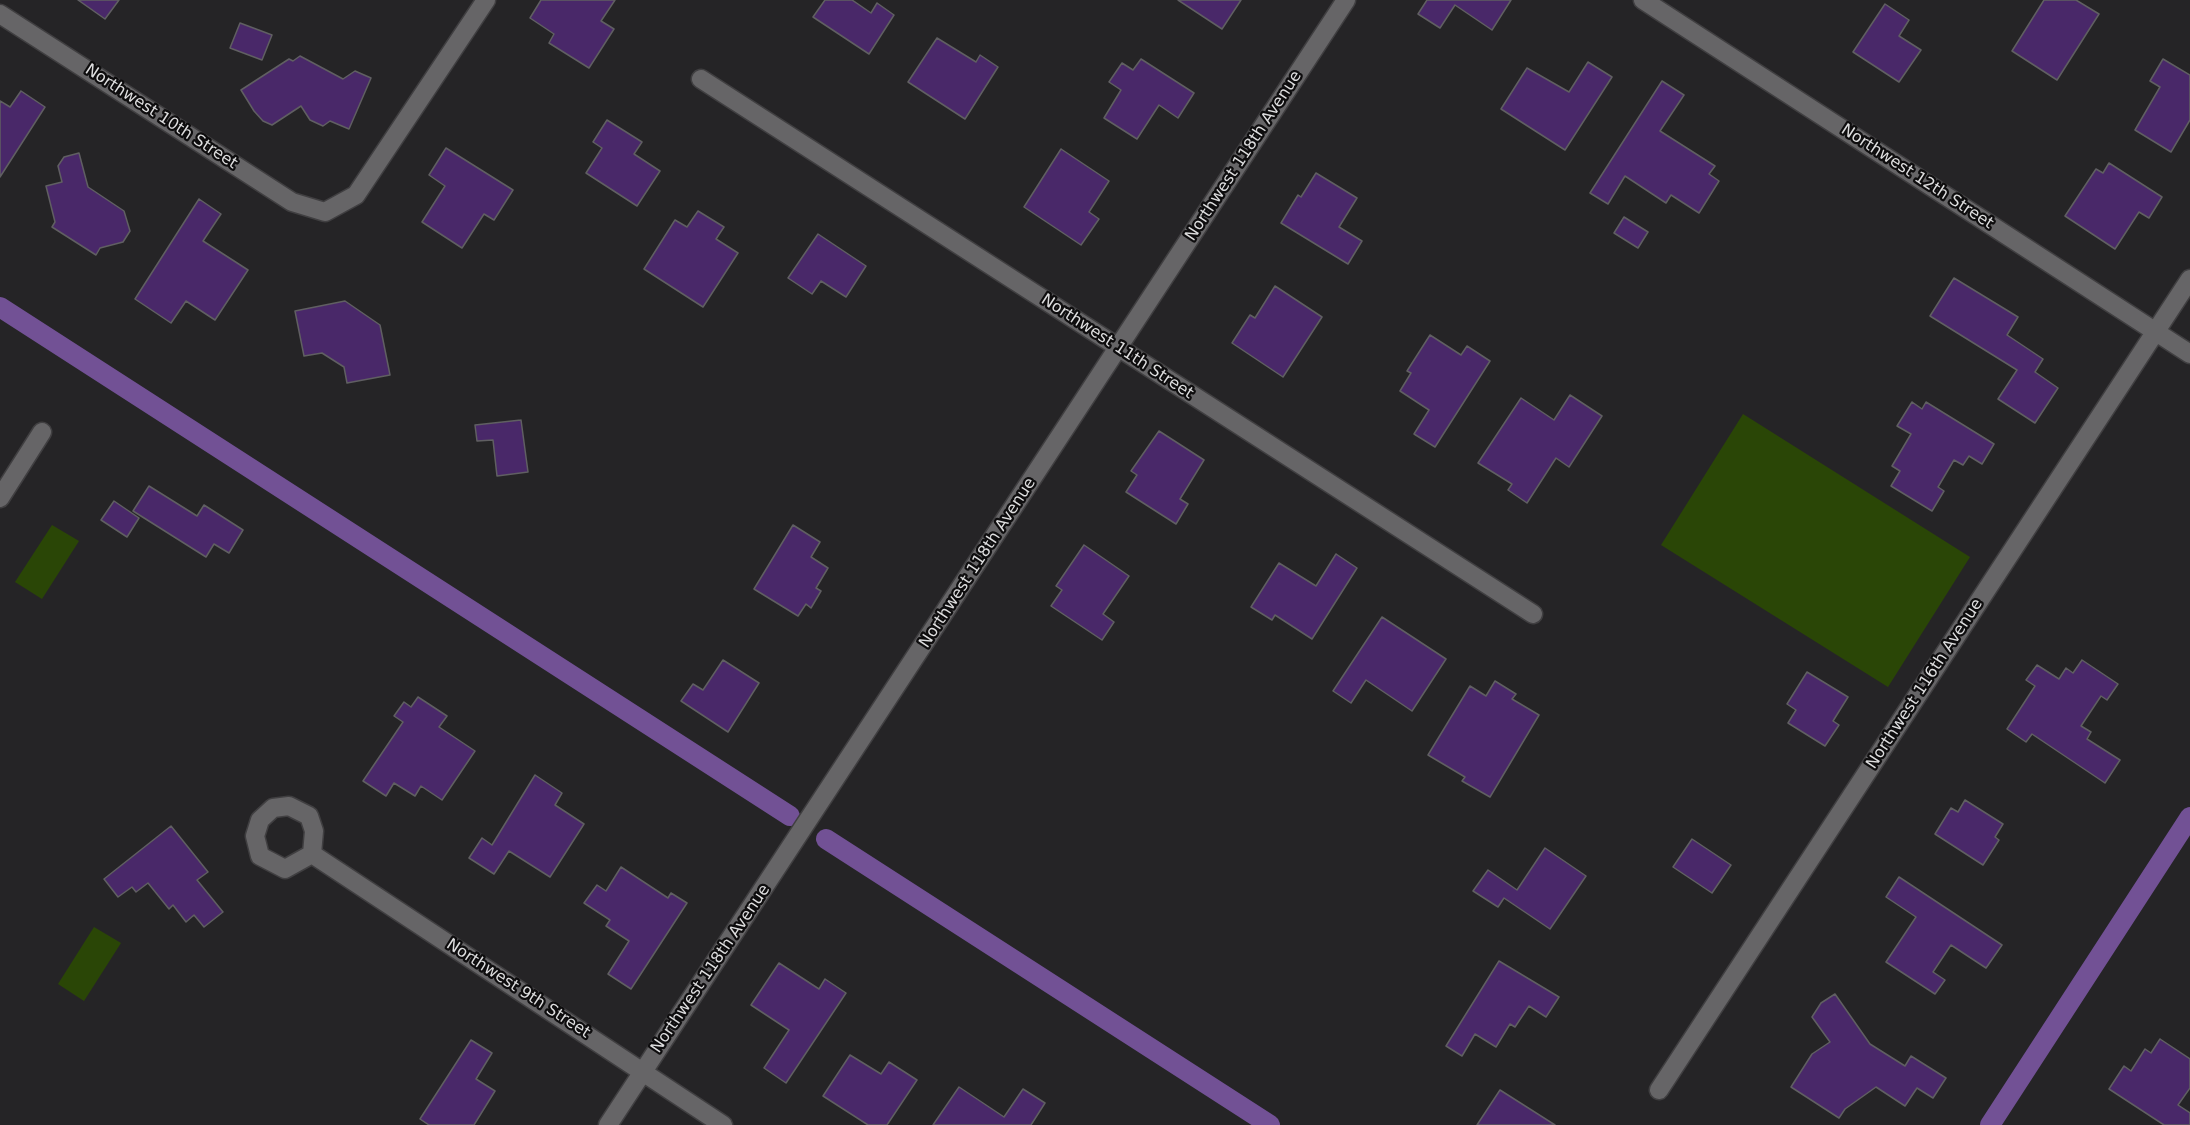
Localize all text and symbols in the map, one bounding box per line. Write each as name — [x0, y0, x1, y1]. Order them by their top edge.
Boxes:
street label: Northwest 10th Street — [81, 61, 241, 173]
street label: Northwest 118th Avenue — [1182, 67, 1306, 245]
street label: Northwest 12th Street — [1837, 121, 1997, 233]
street label: Northwest 11th Street — [1037, 291, 1197, 403]
street label: Northwest 118th Avenue — [916, 474, 1040, 652]
street label: Northwest 116th Avenue — [1863, 595, 1987, 773]
street label: Northwest 118th Avenue — [647, 881, 775, 1057]
street label: Northwest 9th Street — [442, 935, 594, 1043]

